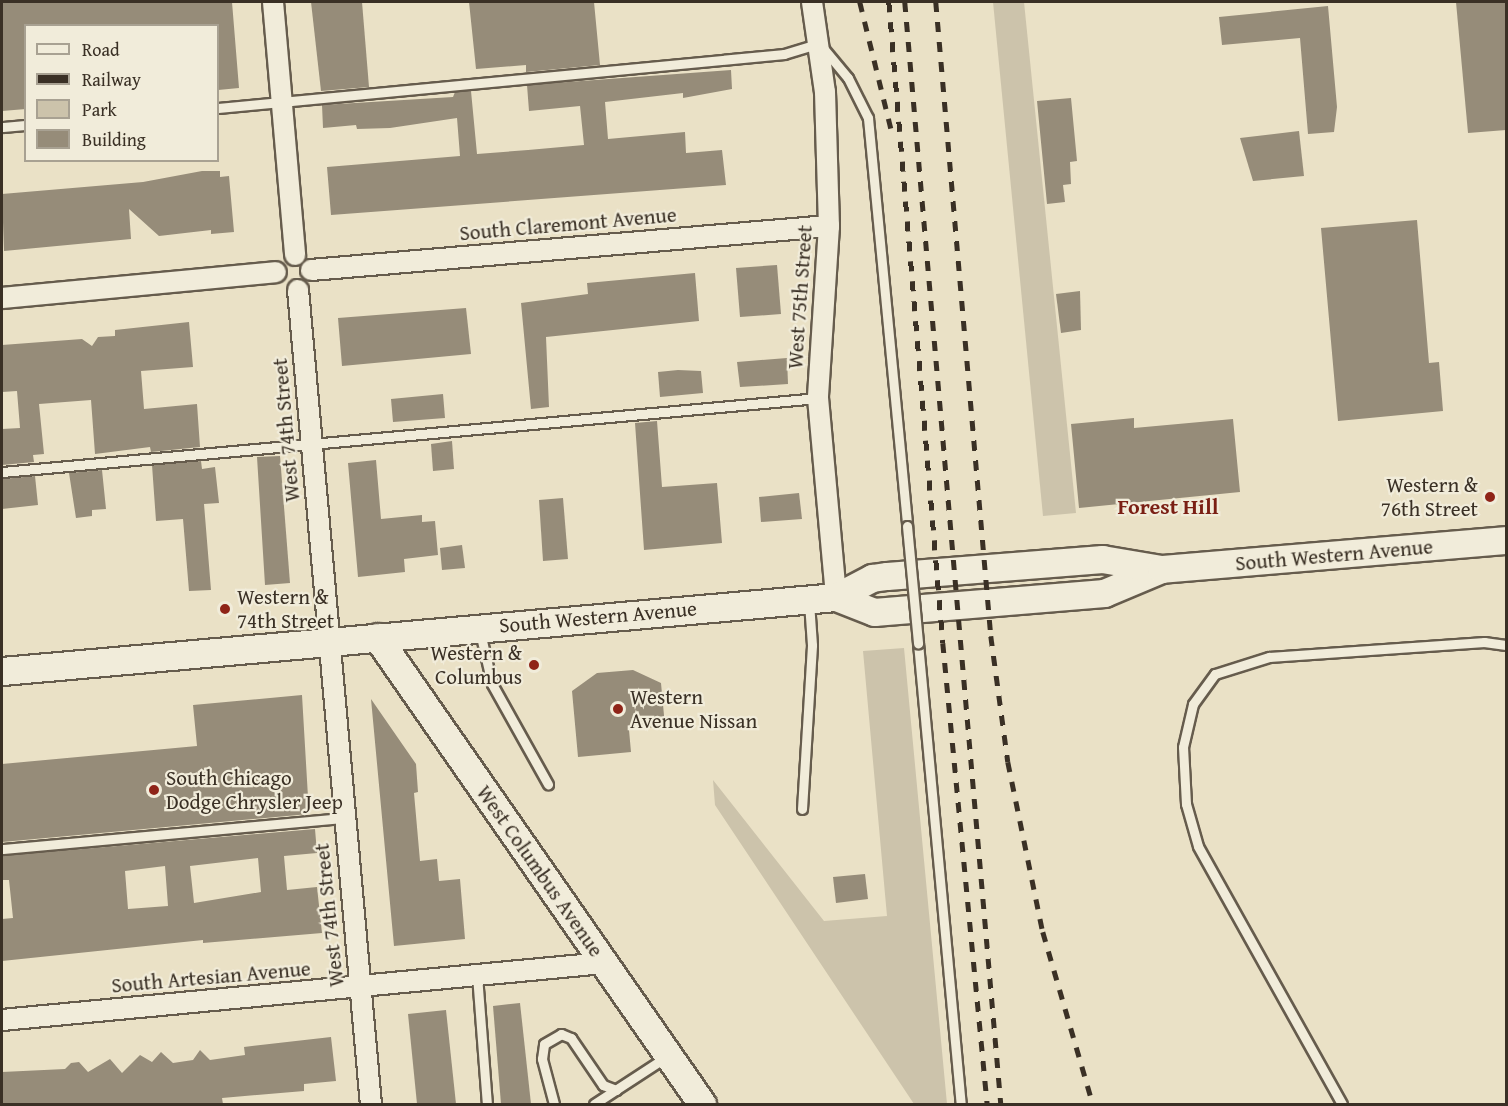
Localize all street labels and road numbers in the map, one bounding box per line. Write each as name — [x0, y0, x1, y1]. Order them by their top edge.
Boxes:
street label: South Claremont Avenue — [458, 202, 678, 246]
street label: West 75th Street — [782, 224, 818, 370]
street label: West 74th Street — [267, 357, 305, 503]
street label: South Western Avenue — [1234, 534, 1434, 576]
street label: South Western Avenue — [498, 596, 698, 638]
street label: West Columbus Avenue — [471, 780, 609, 962]
street label: West 74th Street — [309, 842, 349, 988]
street label: South Artesian Avenue — [110, 956, 312, 998]

